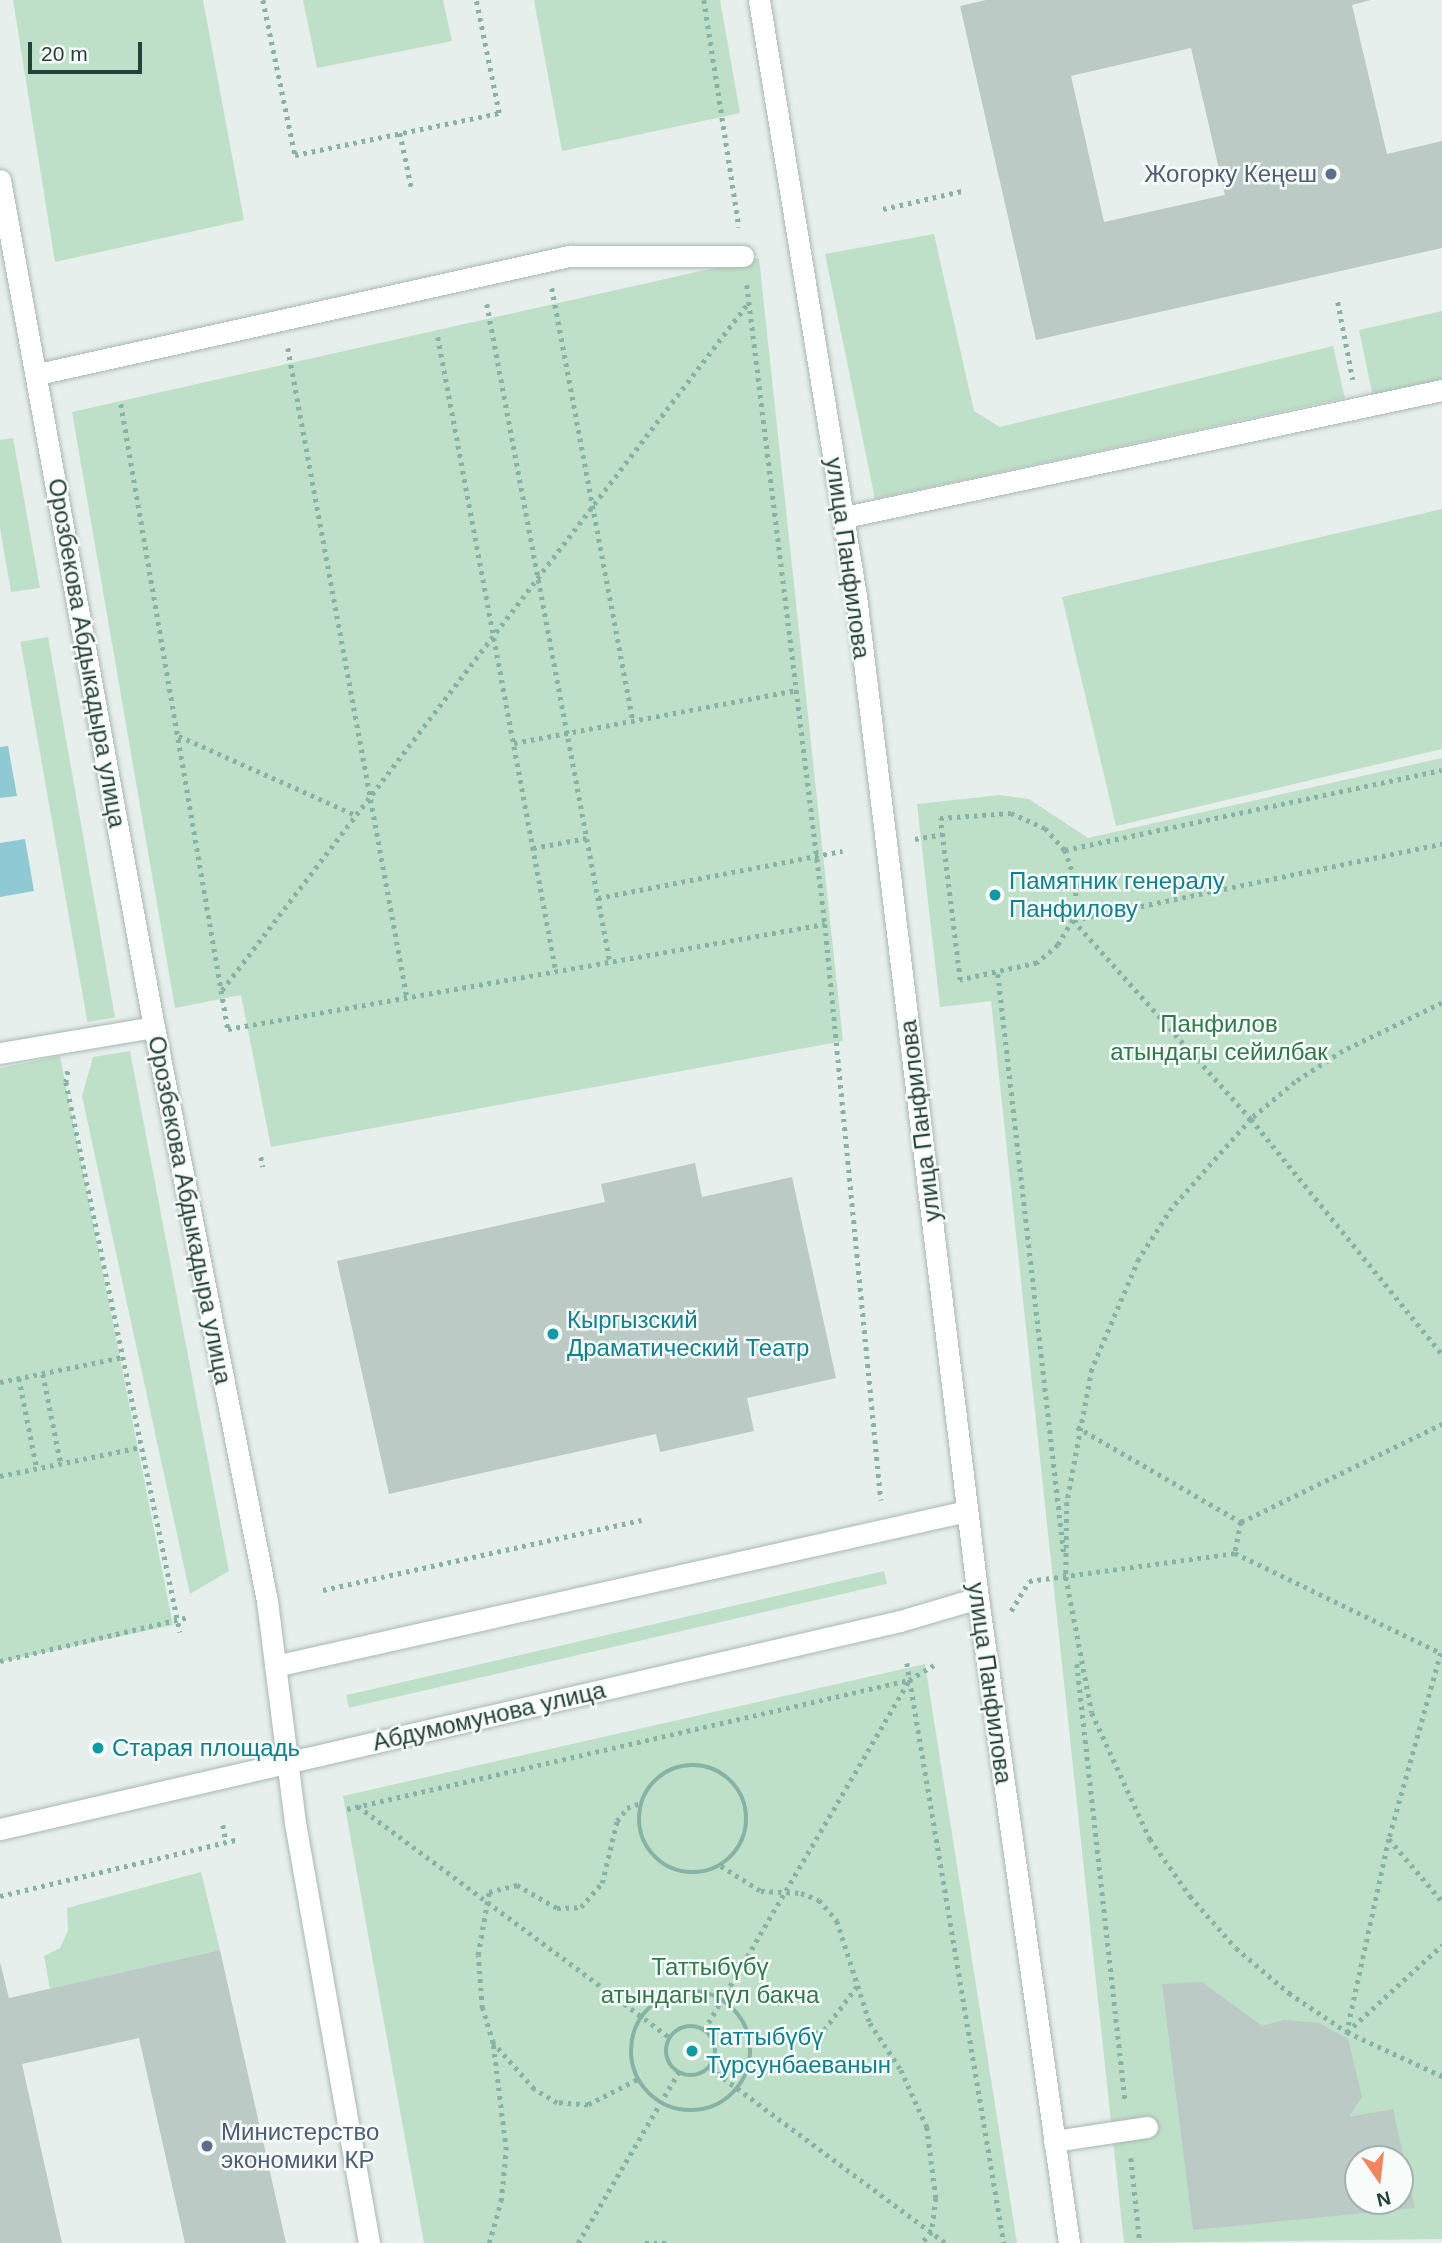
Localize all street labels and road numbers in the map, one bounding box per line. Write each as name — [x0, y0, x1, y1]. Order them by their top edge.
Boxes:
street label: улица Панфилова — [820, 455, 876, 661]
street label: Орозбекова Абдыкадыра улица — [42, 476, 132, 830]
street label: улица Панфилова — [893, 1018, 947, 1224]
street label: Орозбекова Абдыкадыра улица — [142, 1033, 238, 1387]
street label: улица Панфилова — [962, 1580, 1018, 1786]
street label: Абдумомунова улица — [370, 1675, 608, 1757]

